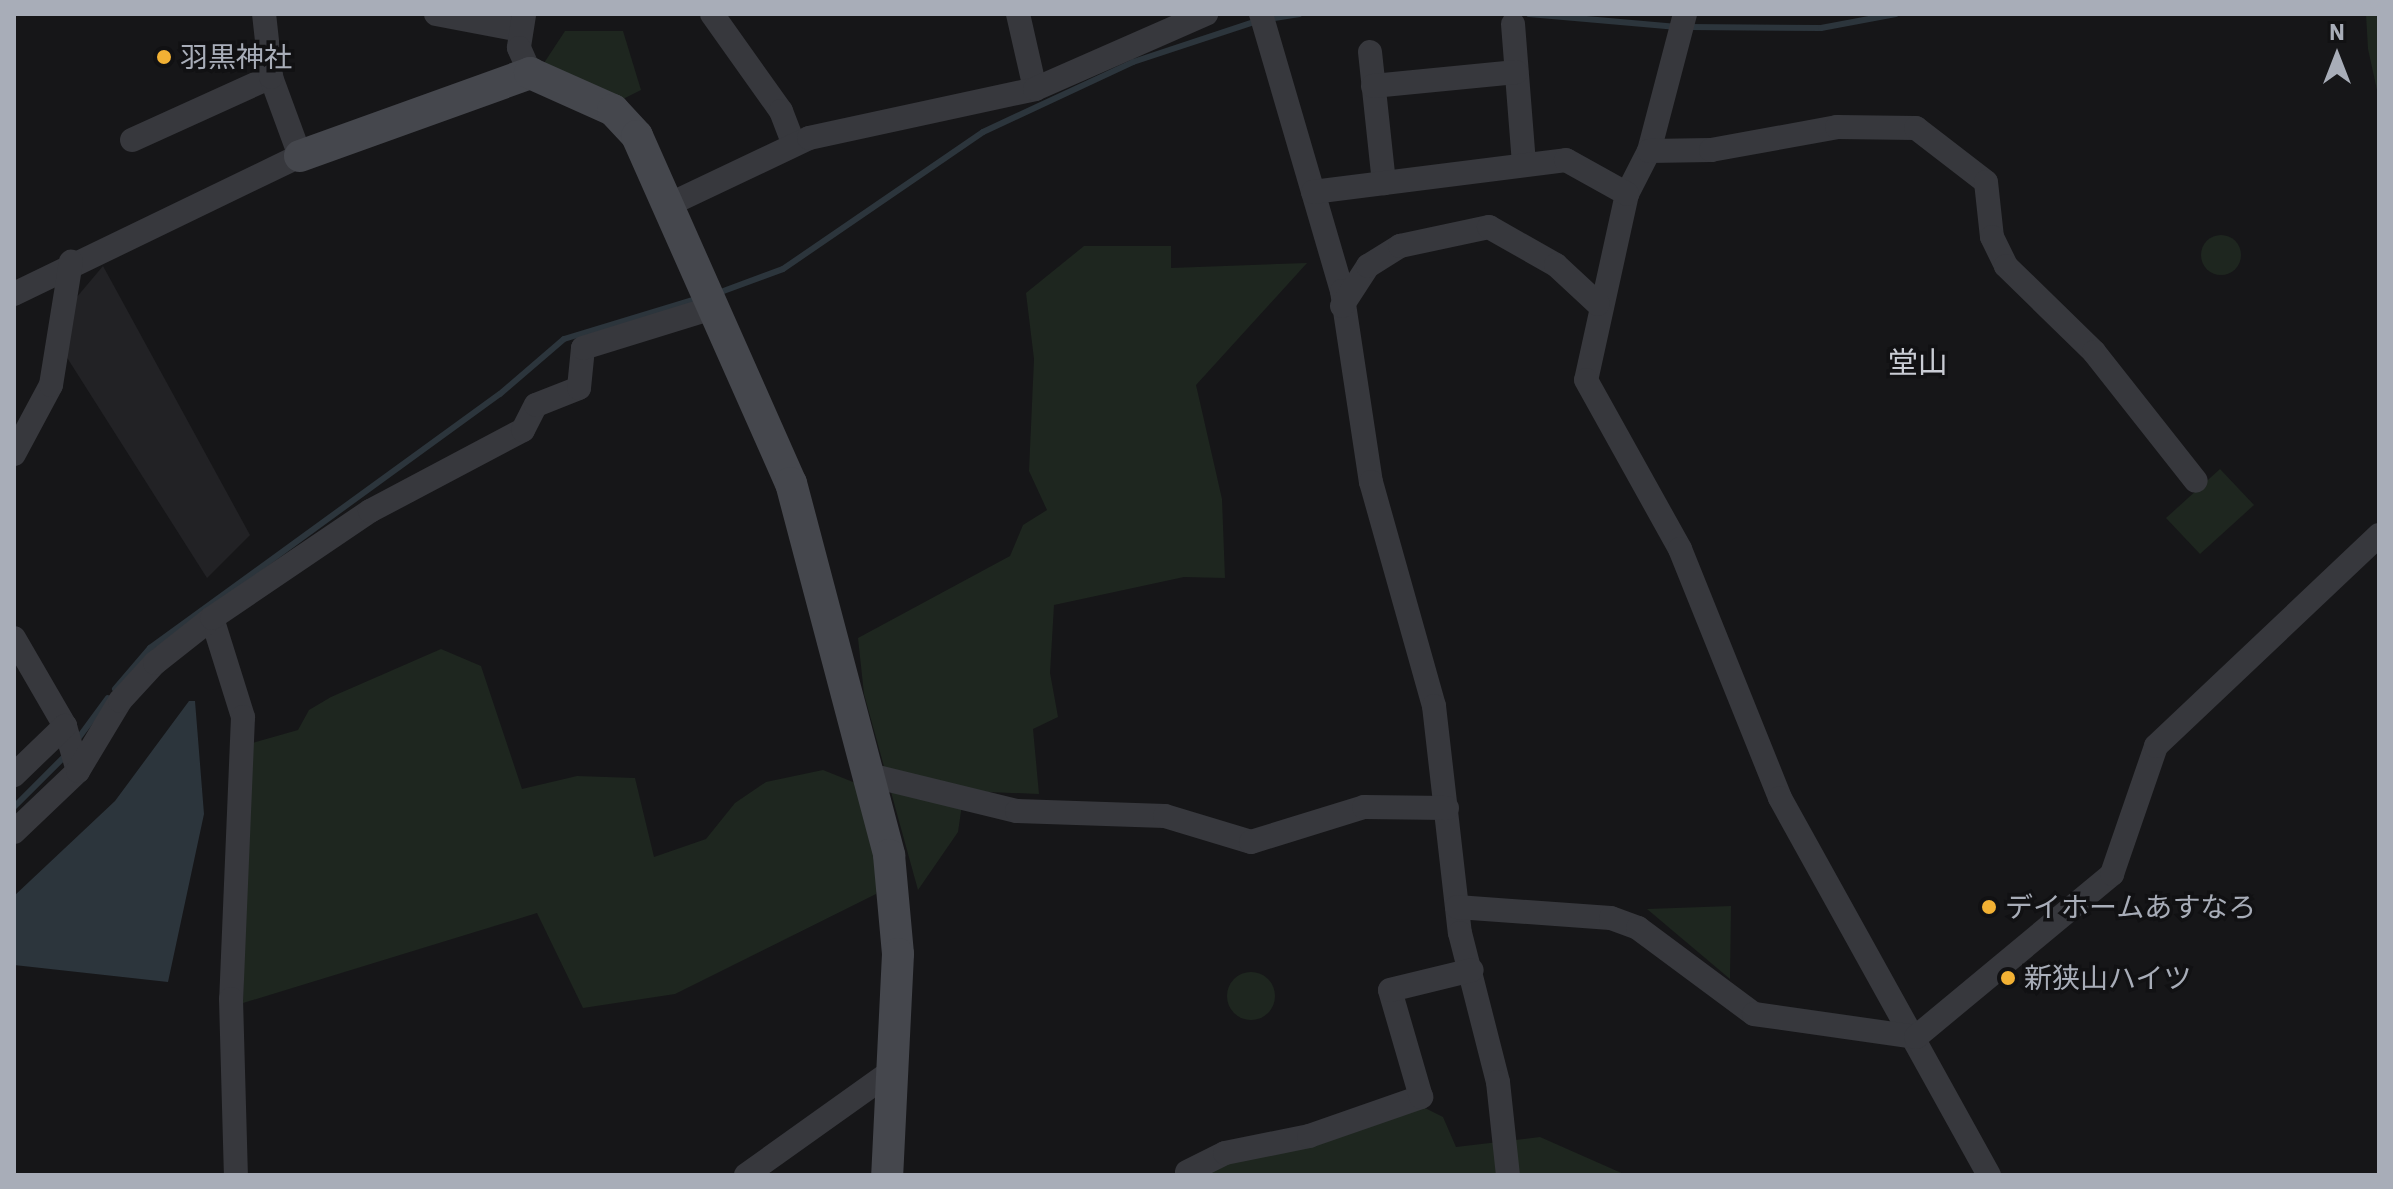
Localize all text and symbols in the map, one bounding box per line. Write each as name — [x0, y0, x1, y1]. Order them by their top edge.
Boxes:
north arrow — [2297, 16, 2377, 96]
text: N — [2329, 17, 2345, 46]
place label: 羽黒神社 — [180, 40, 292, 74]
marker: 羽黒神社 — [155, 48, 173, 66]
district label: 堂山 — [1888, 344, 1948, 380]
place label: デイホームあすなろ — [2005, 890, 2257, 924]
marker: デイホームあすなろ — [1980, 898, 1998, 916]
place label: 新狭山ハイツ — [2024, 961, 2192, 995]
marker: 新狭山ハイツ — [1999, 969, 2017, 987]

